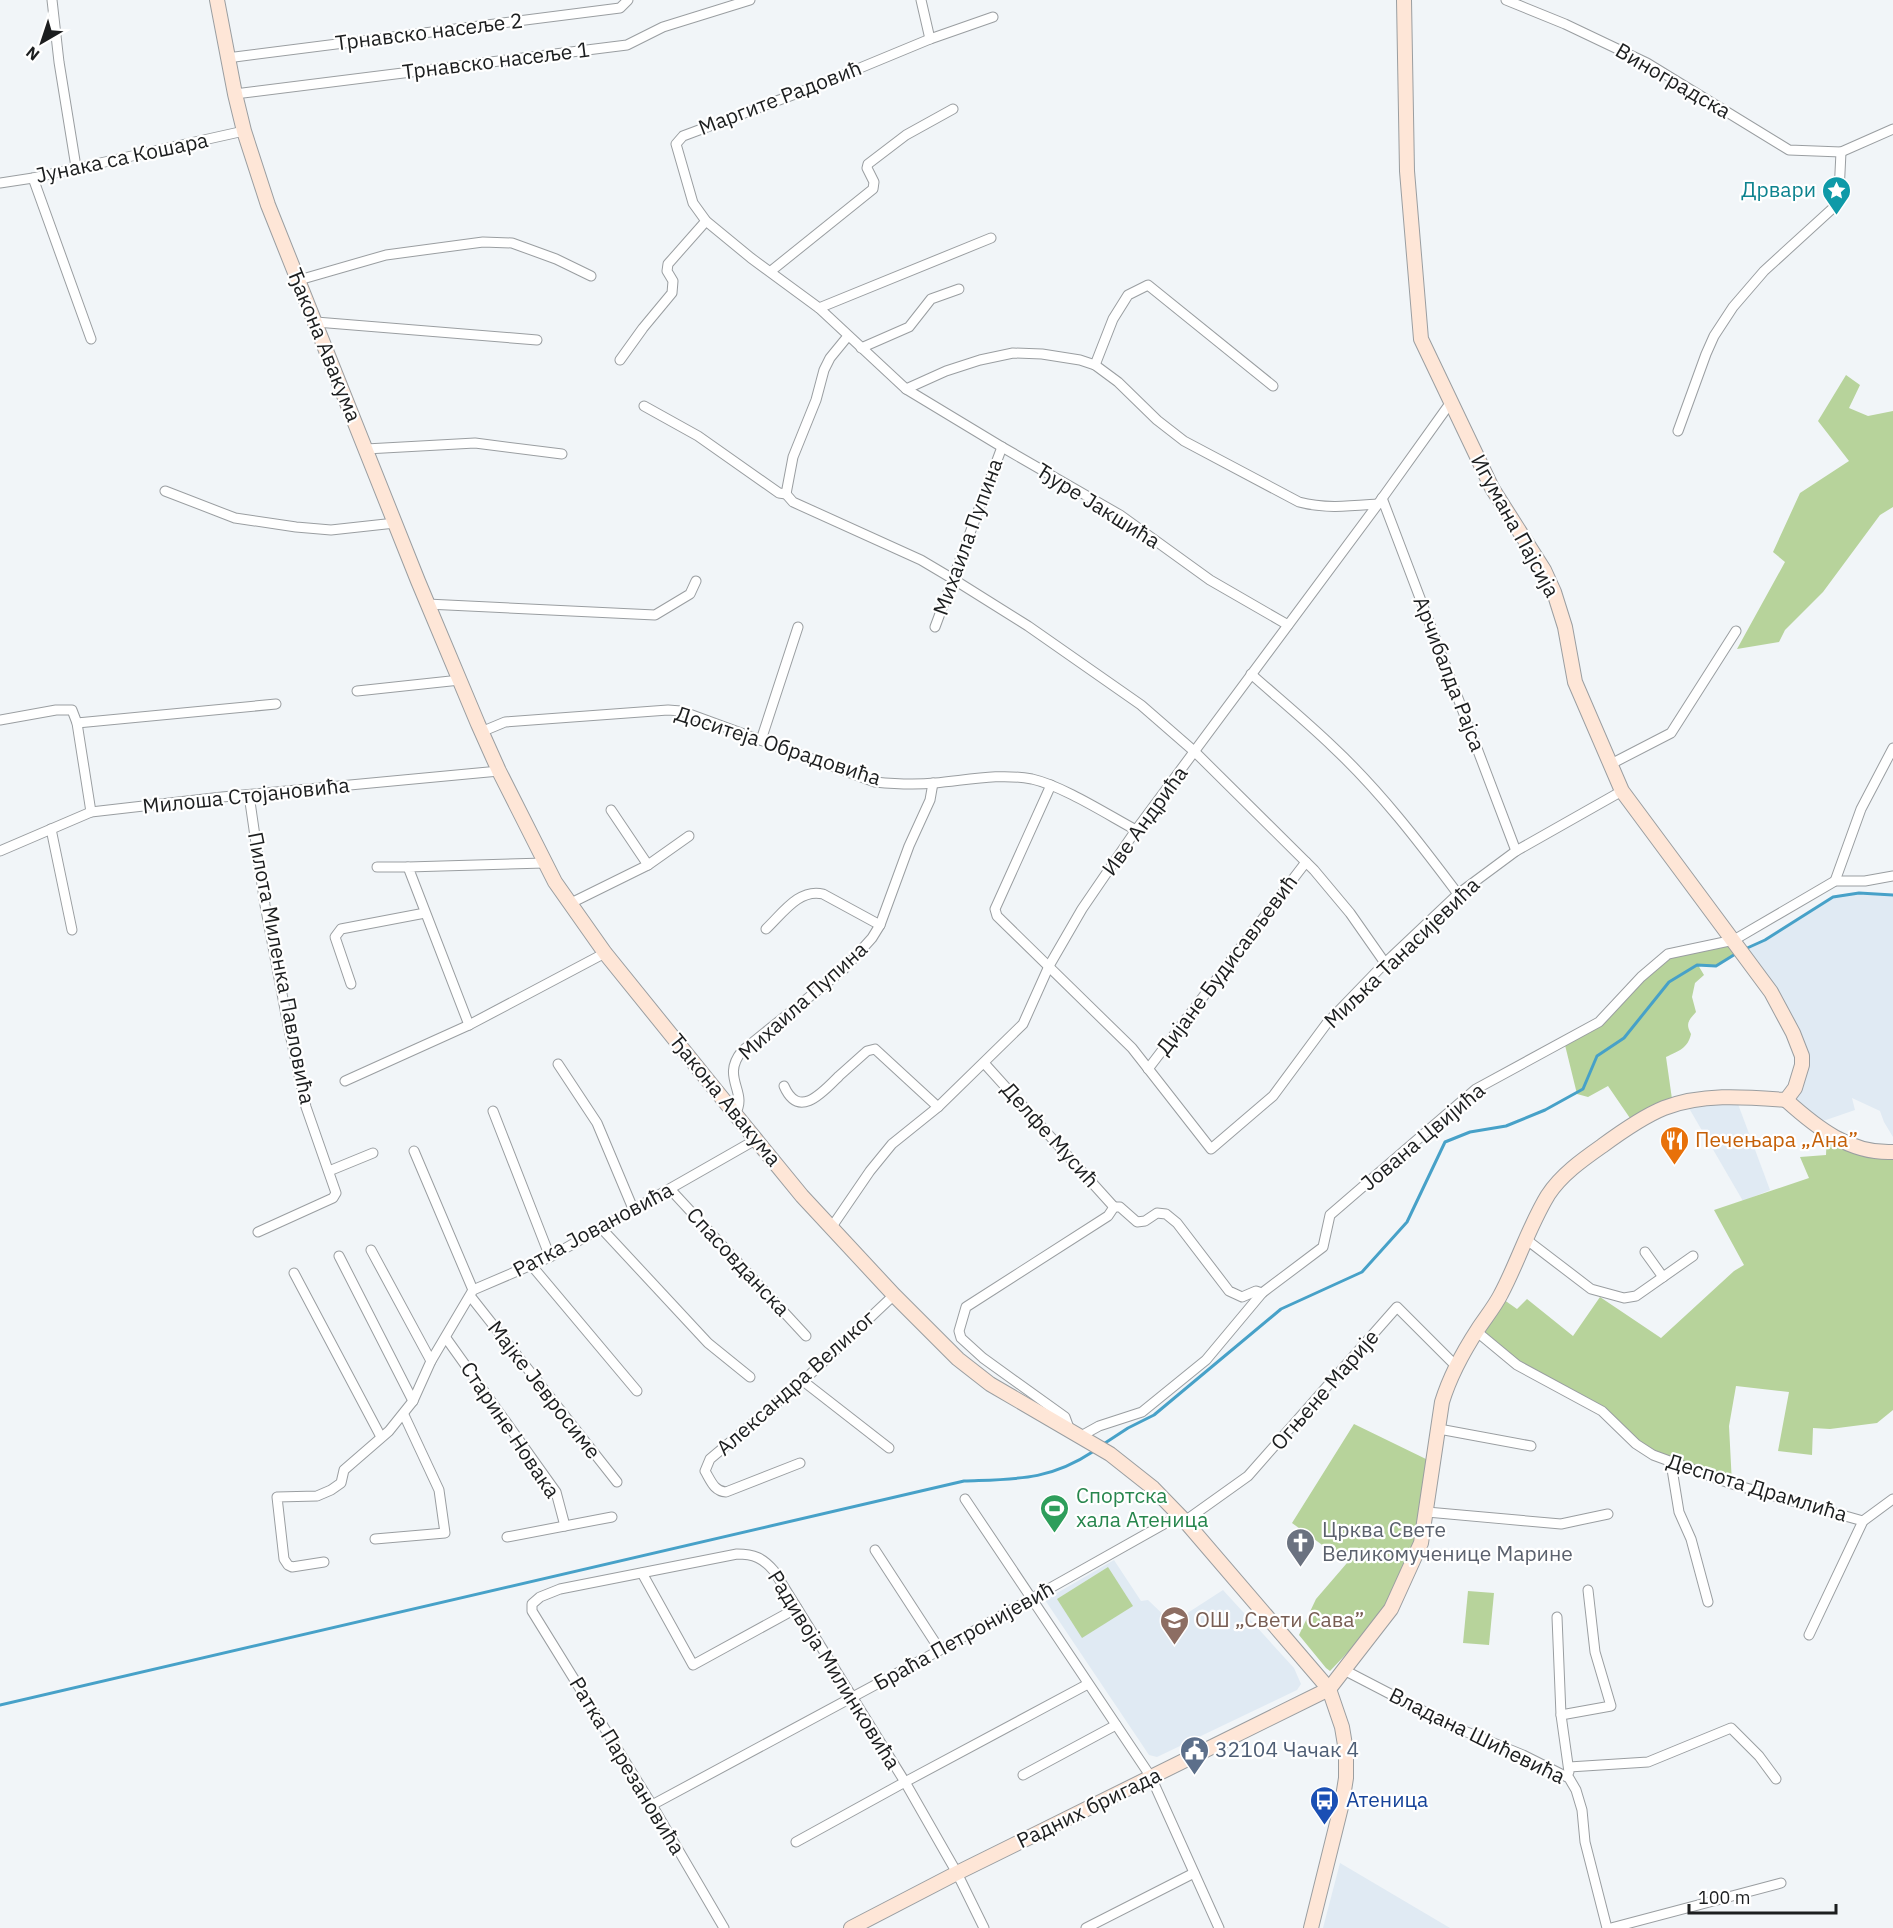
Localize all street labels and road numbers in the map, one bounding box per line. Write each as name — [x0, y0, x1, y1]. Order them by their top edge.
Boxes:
street label: Трнавско насеље 2 — [334, 6, 524, 56]
street label: Трнавско насеље 1 — [401, 35, 591, 85]
street label: Виноградска — [1611, 36, 1736, 124]
street label: Маргите Радовић — [694, 53, 865, 141]
street label: Јунака са Кошара — [33, 125, 211, 189]
street label: Ђакона Авакума — [281, 264, 369, 426]
street label: Игумана Пајсија — [1465, 449, 1567, 602]
street label: Михаила Пупина — [926, 455, 1008, 619]
street label: Ђуре Јакшића — [1031, 456, 1166, 554]
street label: Арчибалда Рајса — [1407, 592, 1492, 755]
street label: Доситеја Обрадовића — [672, 699, 885, 792]
street label: Иве Андрића — [1095, 760, 1193, 881]
street label: Милоша Стојановића — [141, 770, 351, 820]
street label: Пилота Миленка Павловића — [242, 829, 322, 1106]
street label: Дијане Будисављевић — [1149, 869, 1303, 1060]
street label: Миљка Танасијевића — [1317, 871, 1485, 1034]
street label: Михаила Пупина — [732, 935, 873, 1066]
street label: Ђакона Авакума — [663, 1027, 788, 1172]
street label: Делфе Мусић — [996, 1076, 1106, 1193]
street label: Јована Цвијића — [1354, 1076, 1490, 1196]
street label: Ратка Јовановића — [508, 1175, 677, 1283]
street label: Спасовданска — [681, 1201, 797, 1322]
street label: Александра Великог — [710, 1303, 881, 1461]
street label: Мајке Јевросиме — [482, 1315, 608, 1464]
street label: Огњене Марије — [1264, 1323, 1384, 1456]
street label: Старине Новака — [455, 1356, 567, 1503]
street label: Деспота Драмлића — [1664, 1446, 1851, 1528]
street label: Радивоја Милинковића — [762, 1564, 908, 1774]
street label: Браћа Петронијевић — [868, 1574, 1059, 1696]
street label: Ратка Парезановића — [564, 1671, 692, 1860]
street label: Владана Шићевића — [1385, 1680, 1570, 1790]
street label: Радних бригада — [1012, 1760, 1166, 1854]

